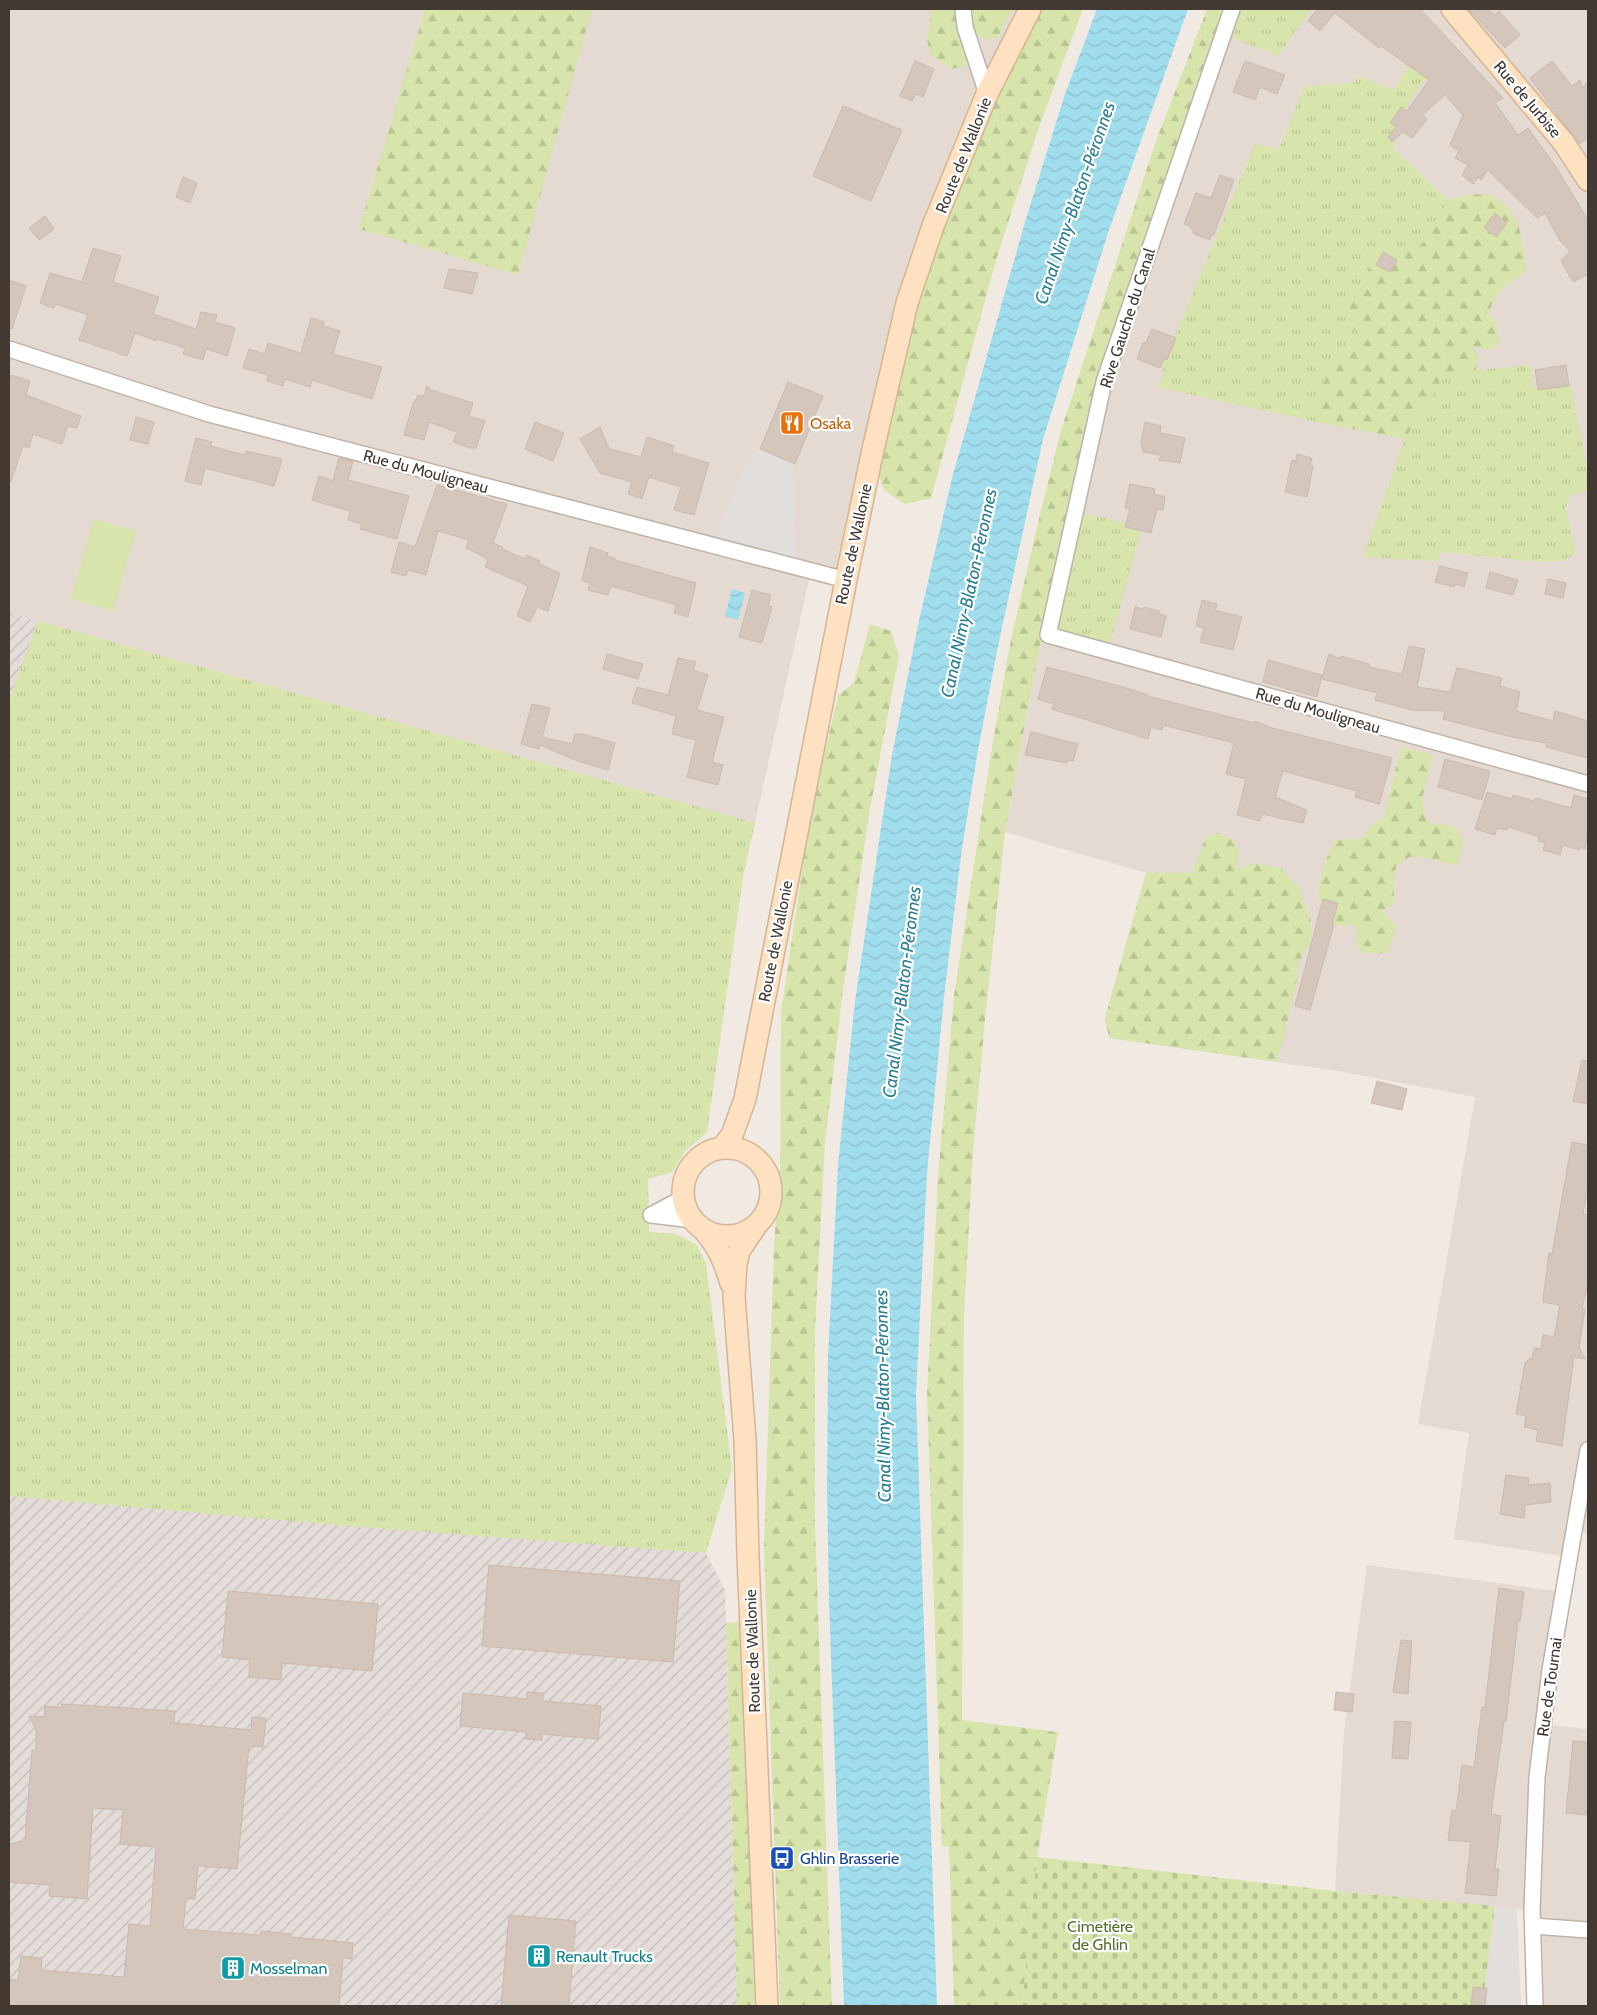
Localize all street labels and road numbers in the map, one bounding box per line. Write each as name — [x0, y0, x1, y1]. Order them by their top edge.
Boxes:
street label: Rue de Jurbise — [1490, 57, 1565, 142]
street label: Route de Wallonie — [932, 94, 995, 216]
street label: Rive Gauche du Canal — [1096, 246, 1159, 390]
street label: Rue du Mouligneau — [361, 446, 491, 497]
street label: Route de Wallonie — [831, 482, 876, 606]
street label: Rue du Mouligneau — [1253, 684, 1382, 737]
street label: Route de Wallonie — [754, 879, 797, 1003]
street label: Route de Wallonie — [741, 1589, 764, 1713]
street label: Rue de Tournai — [1533, 1636, 1566, 1738]

